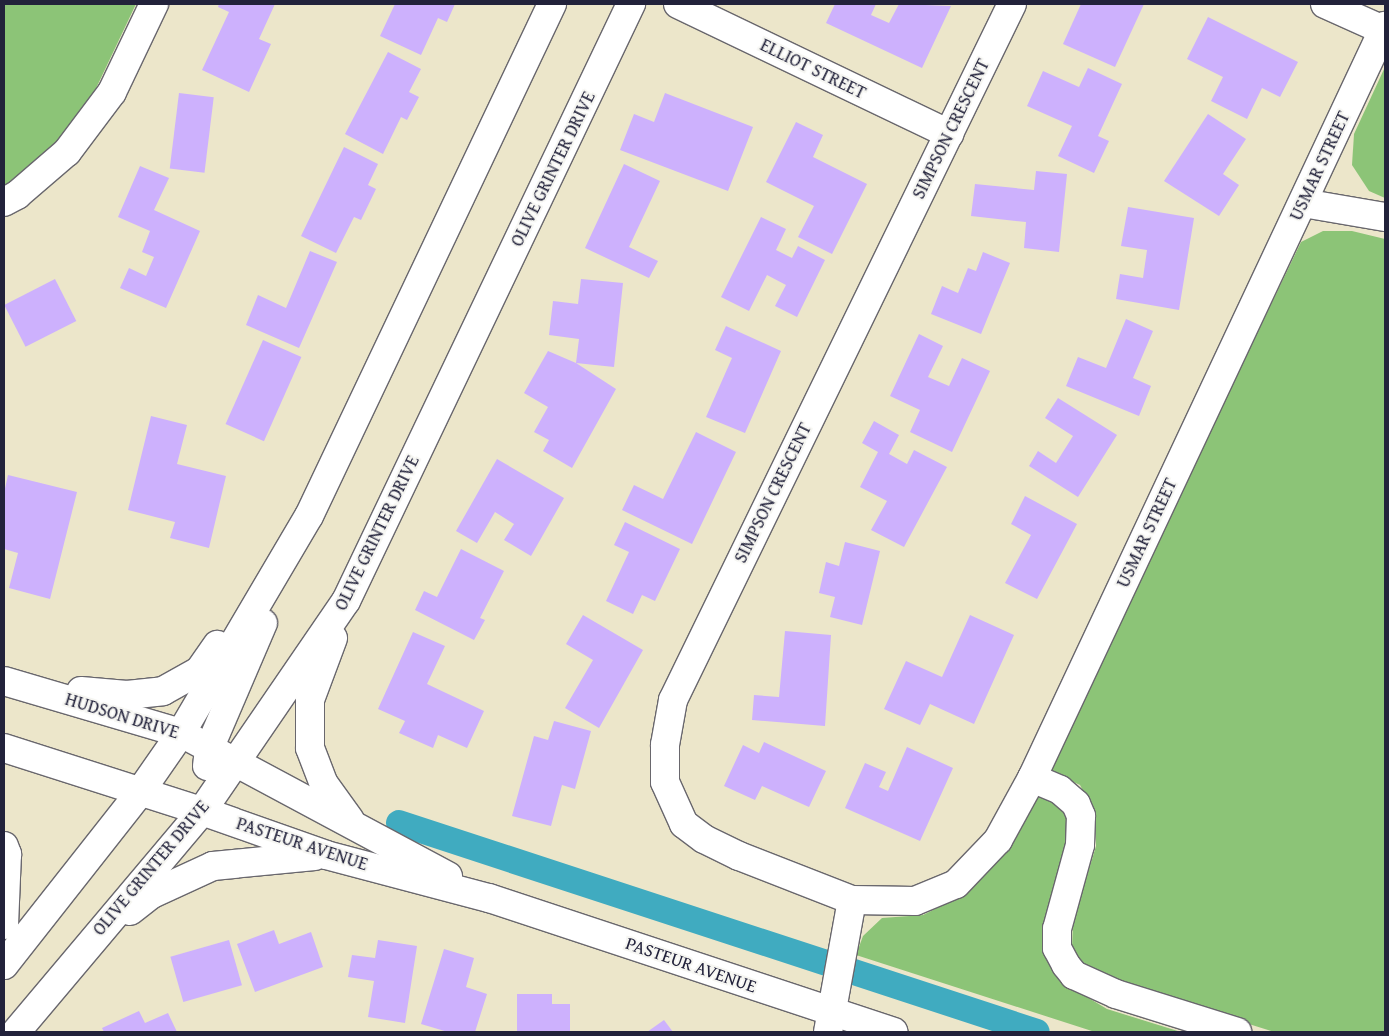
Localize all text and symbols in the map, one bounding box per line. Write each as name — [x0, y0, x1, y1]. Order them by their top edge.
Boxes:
street label: ELLIOT STREET — [757, 34, 869, 104]
street label: SIMPSON CRESCENT — [908, 56, 994, 202]
street label: OLIVE GRINTER DRIVE — [506, 88, 600, 250]
street label: USMAR STREET — [1285, 108, 1355, 224]
street label: SIMPSON CRESCENT — [730, 420, 816, 566]
street label: OLIVE GRINTER DRIVE — [330, 452, 424, 614]
street label: USMAR STREET — [1112, 475, 1182, 591]
street label: HUDSON DRIVE — [62, 688, 182, 744]
street label: OLIVE GRINTER DRIVE — [88, 796, 214, 940]
street label: PASTEUR AVENUE — [234, 813, 370, 875]
street label: PASTEUR AVENUE — [623, 933, 759, 997]

